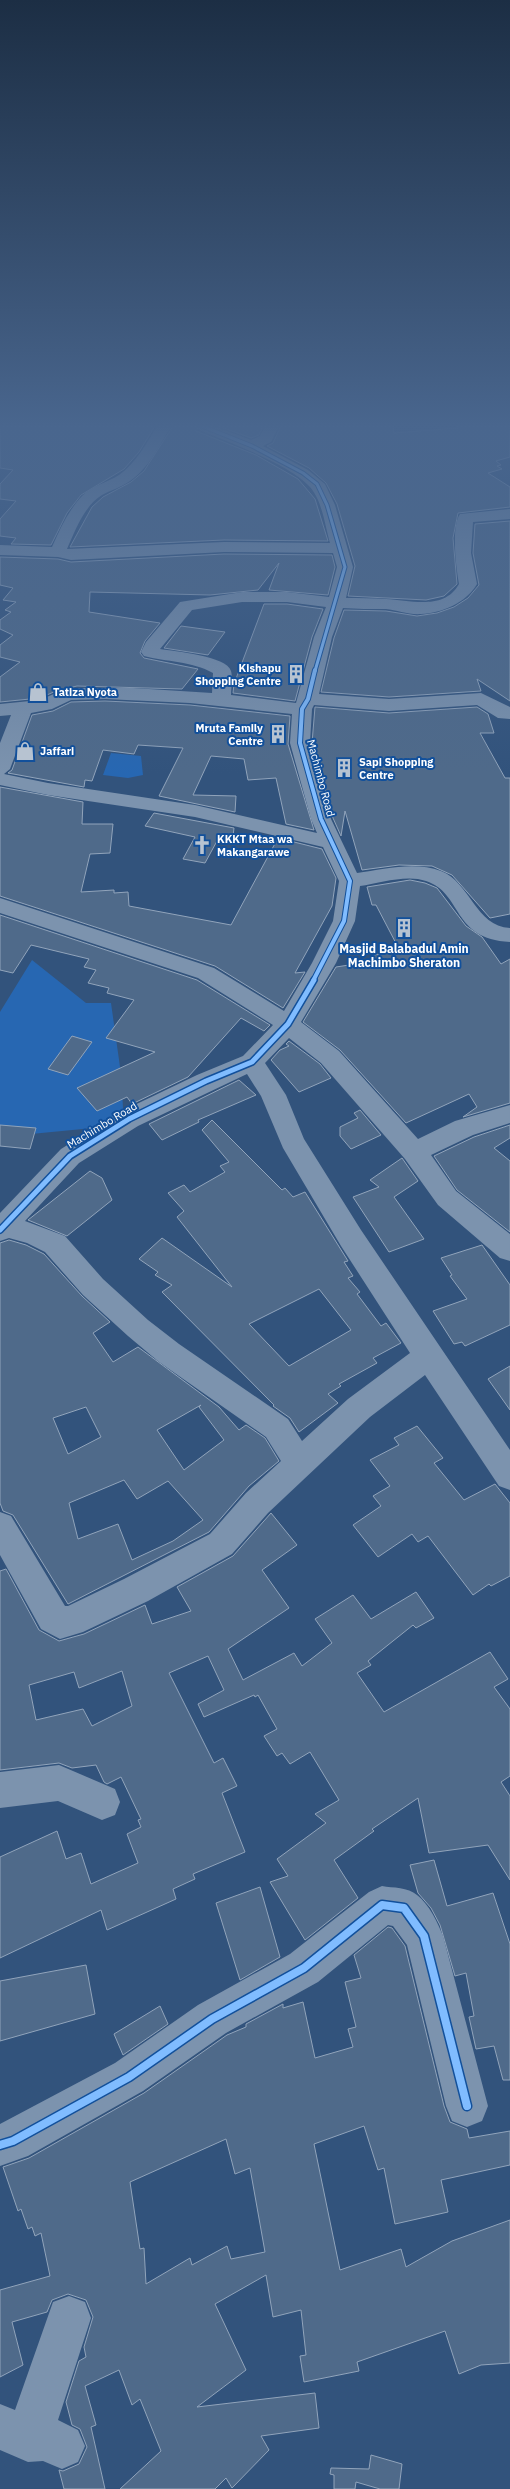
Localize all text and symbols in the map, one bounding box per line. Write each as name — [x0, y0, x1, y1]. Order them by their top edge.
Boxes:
place label: Kishapu Shopping Centre — [195, 661, 281, 688]
building icon: Kishapu Shopping Centre — [285, 663, 307, 685]
shop icon: Tatiza Nyota — [27, 681, 49, 703]
place label: Tatiza Nyota — [53, 685, 117, 699]
place label: Mruta Family Centre — [196, 721, 263, 748]
building icon: Mruta Family Centre — [267, 723, 289, 745]
street label: Machimbo Road — [304, 738, 338, 818]
shop icon: Jaffari — [14, 740, 36, 762]
place label: Jaffari — [40, 744, 74, 758]
place label: Sapi Shopping Centre — [359, 755, 434, 782]
building icon: Sapi Shopping Centre — [333, 757, 355, 779]
place label: KKKT Mtaa wa Makangarawe — [217, 832, 292, 859]
church icon: KKKT Mtaa wa Makangarawe — [191, 834, 213, 856]
building icon: Masjid Balabadul Amin Machimbo Sheraton — [393, 917, 415, 939]
place label: Masjid Balabadul Amin Machimbo Sheraton — [339, 941, 469, 970]
street label: Machimbo Road — [64, 1099, 140, 1151]

